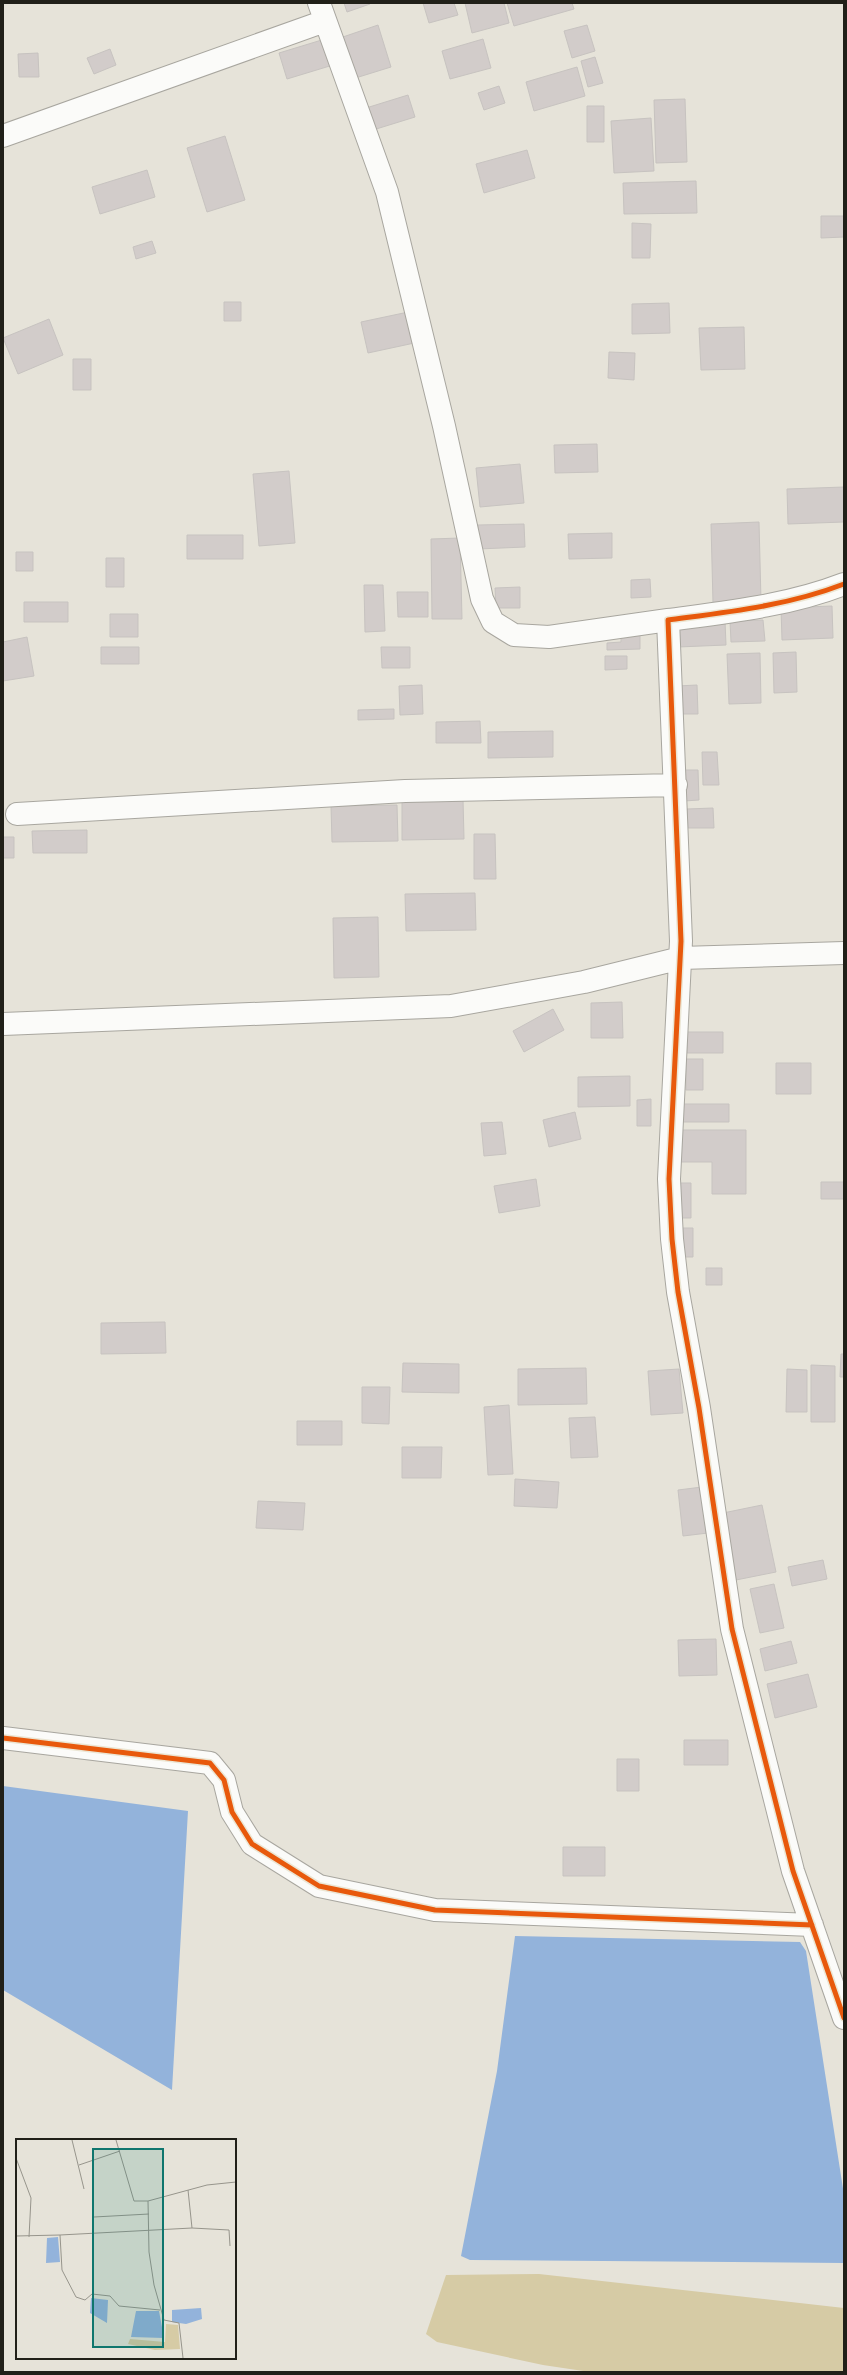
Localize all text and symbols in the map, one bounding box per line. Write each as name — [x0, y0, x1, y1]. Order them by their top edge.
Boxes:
inset map — [16, 2139, 236, 2359]

